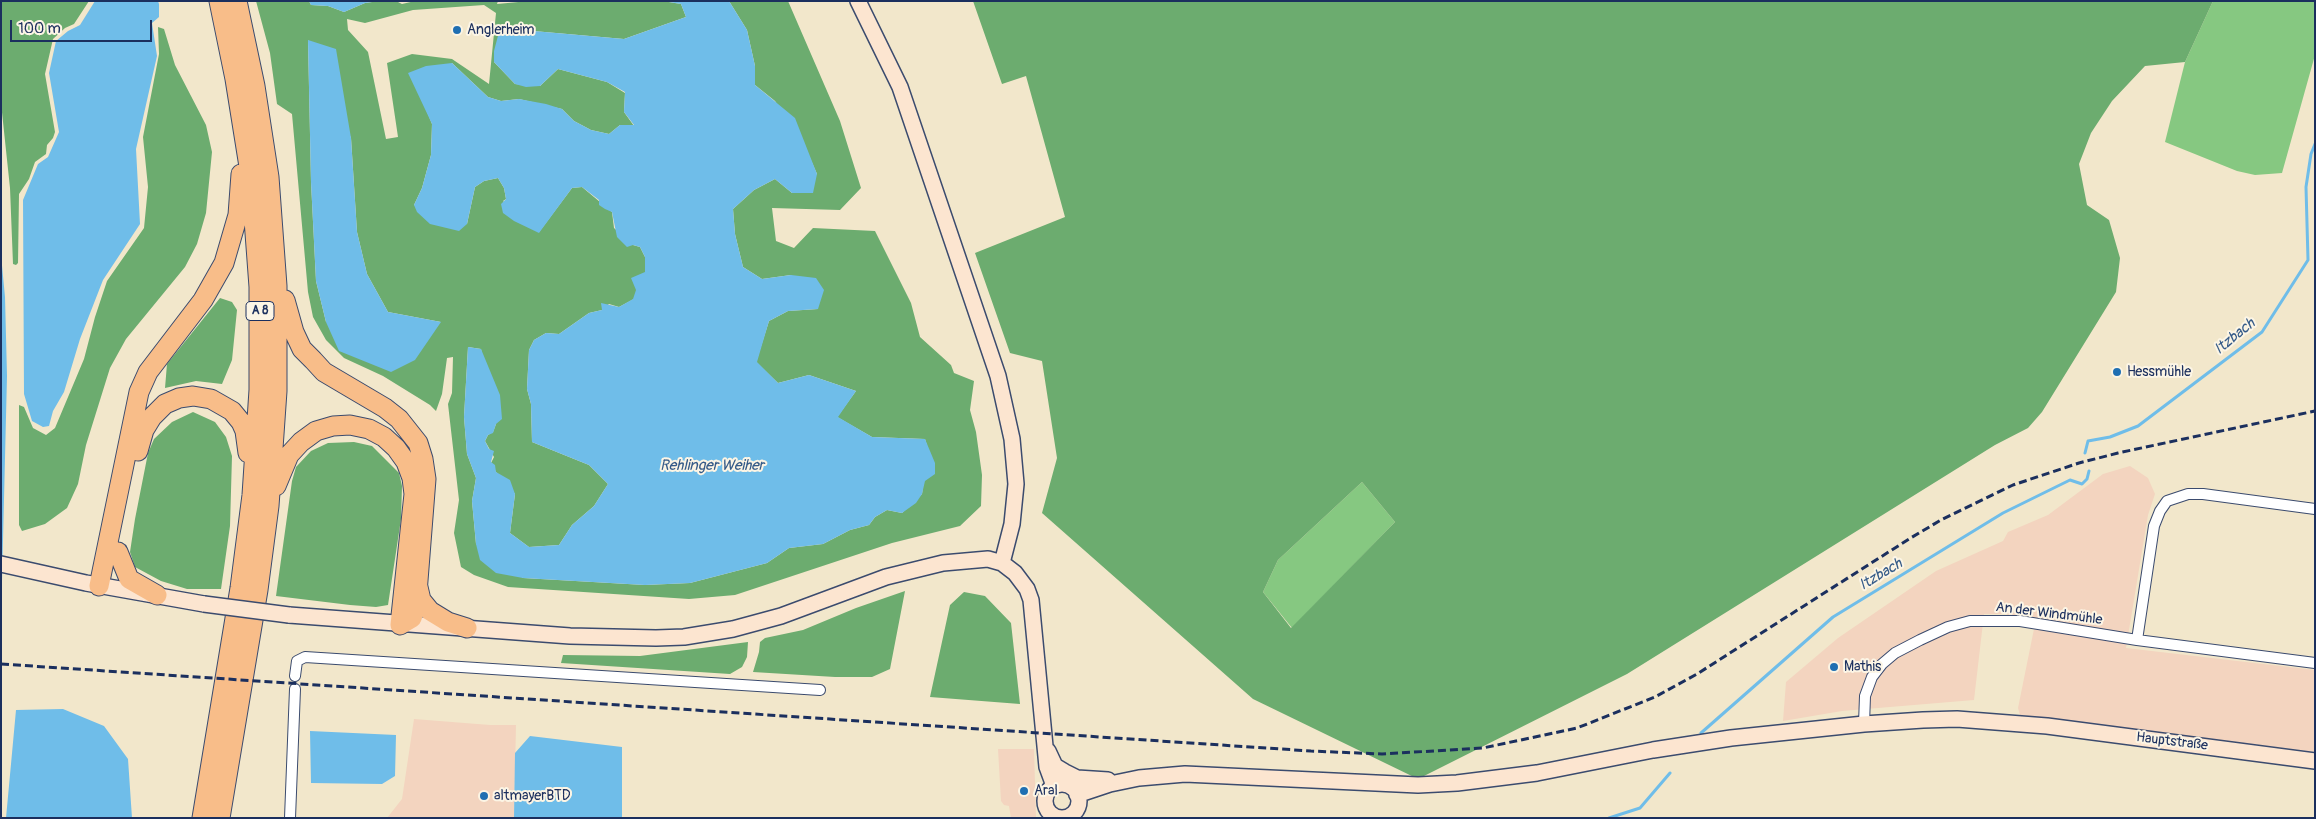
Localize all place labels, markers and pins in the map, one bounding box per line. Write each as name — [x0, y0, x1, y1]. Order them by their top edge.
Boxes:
place label: Anglerheim — [467, 22, 534, 38]
marker: Anglerheim — [451, 24, 463, 36]
place label: Hessmühle — [2127, 364, 2191, 380]
marker: Hessmühle — [2111, 366, 2123, 378]
place label: Mathis — [1844, 659, 1881, 675]
marker: Mathis — [1828, 661, 1840, 673]
place label: Aral — [1034, 783, 1058, 799]
marker: Aral — [1018, 785, 1030, 797]
place label: altmayerBTD — [494, 788, 571, 804]
marker: altmayerBTD — [478, 790, 490, 802]

